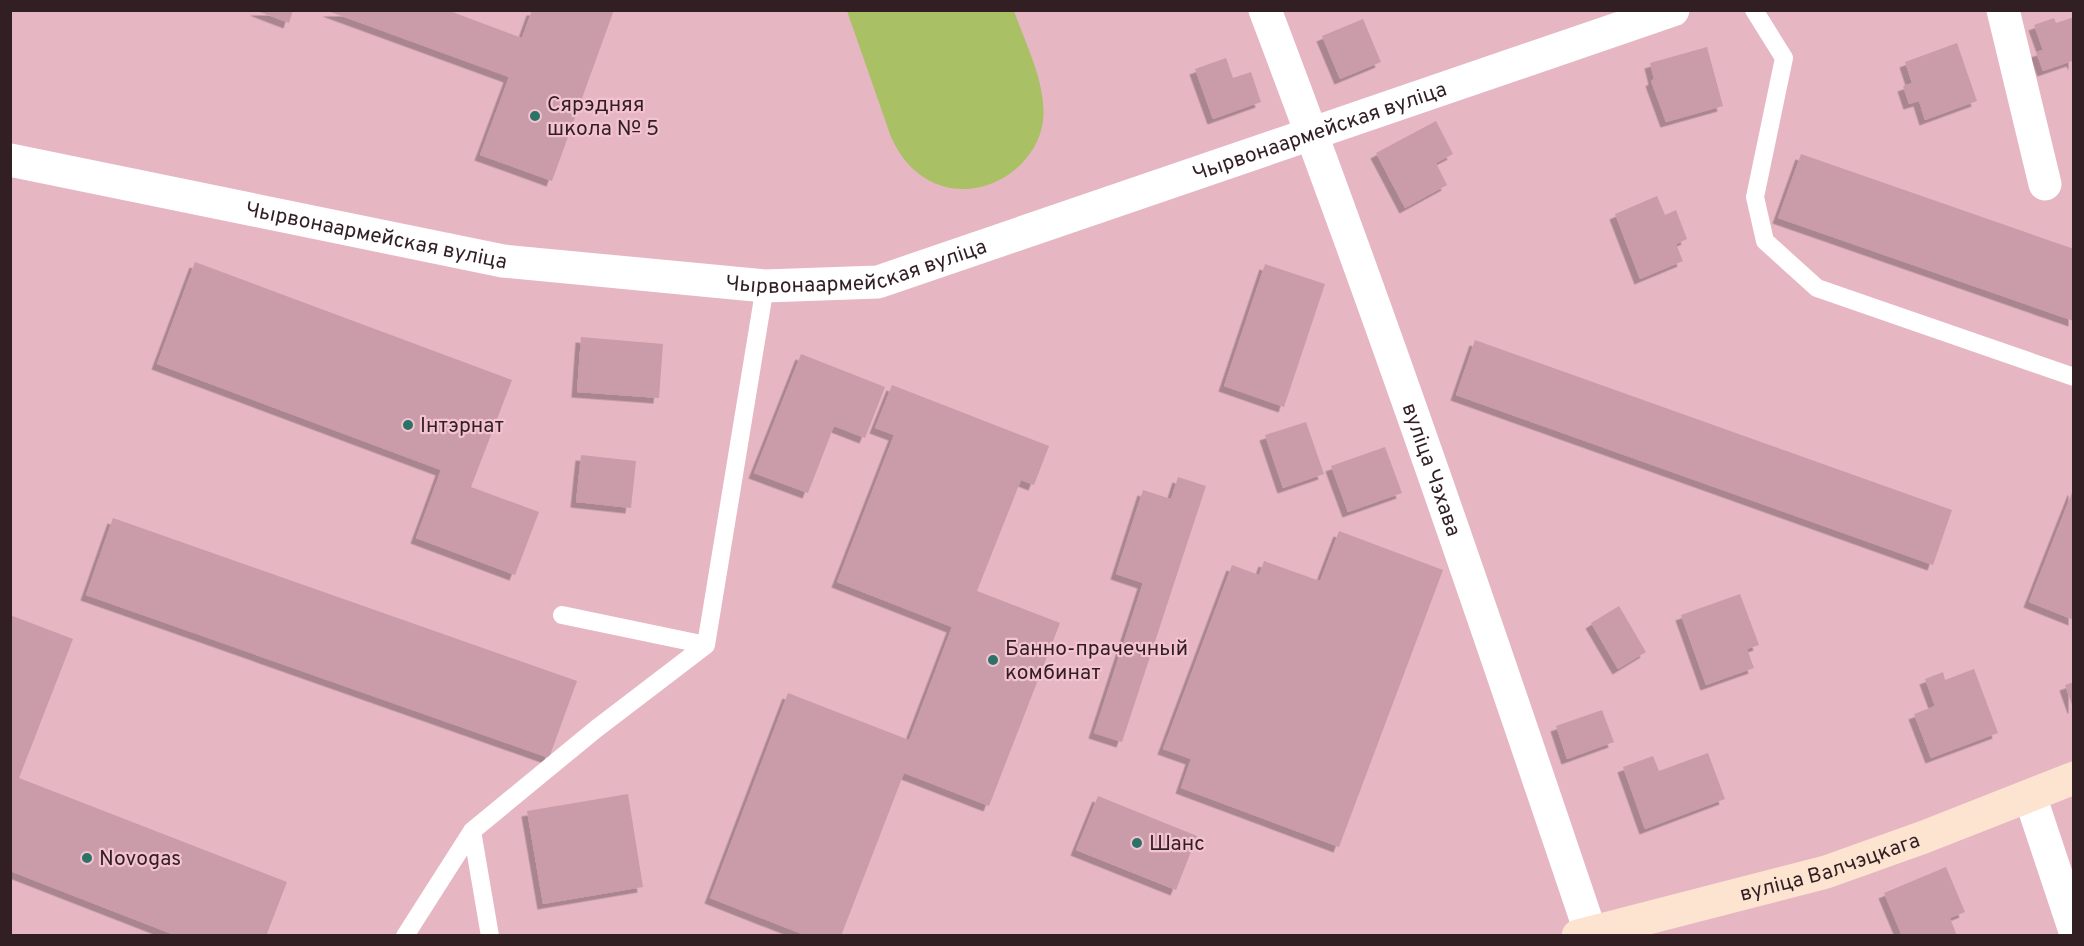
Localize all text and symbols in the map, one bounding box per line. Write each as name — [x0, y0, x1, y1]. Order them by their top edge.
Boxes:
street label: Чырвонаармейская вуліца — [1189, 76, 1450, 188]
place label: Сярэдняя школа № 5 — [547, 92, 659, 143]
marker: Сярэдняя школа № 5 — [528, 109, 542, 123]
street label: Чырвонаармейская вуліца — [243, 197, 510, 277]
street label: Чырвонаармейская вуліца — [724, 234, 991, 301]
street label: вуліца Чэхава — [1395, 400, 1466, 540]
place label: Інтэрнат — [420, 413, 504, 440]
marker: Інтэрнат — [401, 418, 415, 432]
place label: Банно-прачечный комбинат — [1005, 636, 1188, 687]
marker: Банно-прачечный комбинат — [986, 653, 1000, 667]
street label: вуліца Валчэцкага — [1737, 828, 1924, 909]
place label: Шанс — [1149, 831, 1205, 858]
marker: Шанс — [1130, 836, 1144, 850]
place label: Novogas — [99, 846, 181, 873]
marker: Novogas — [80, 851, 94, 865]

